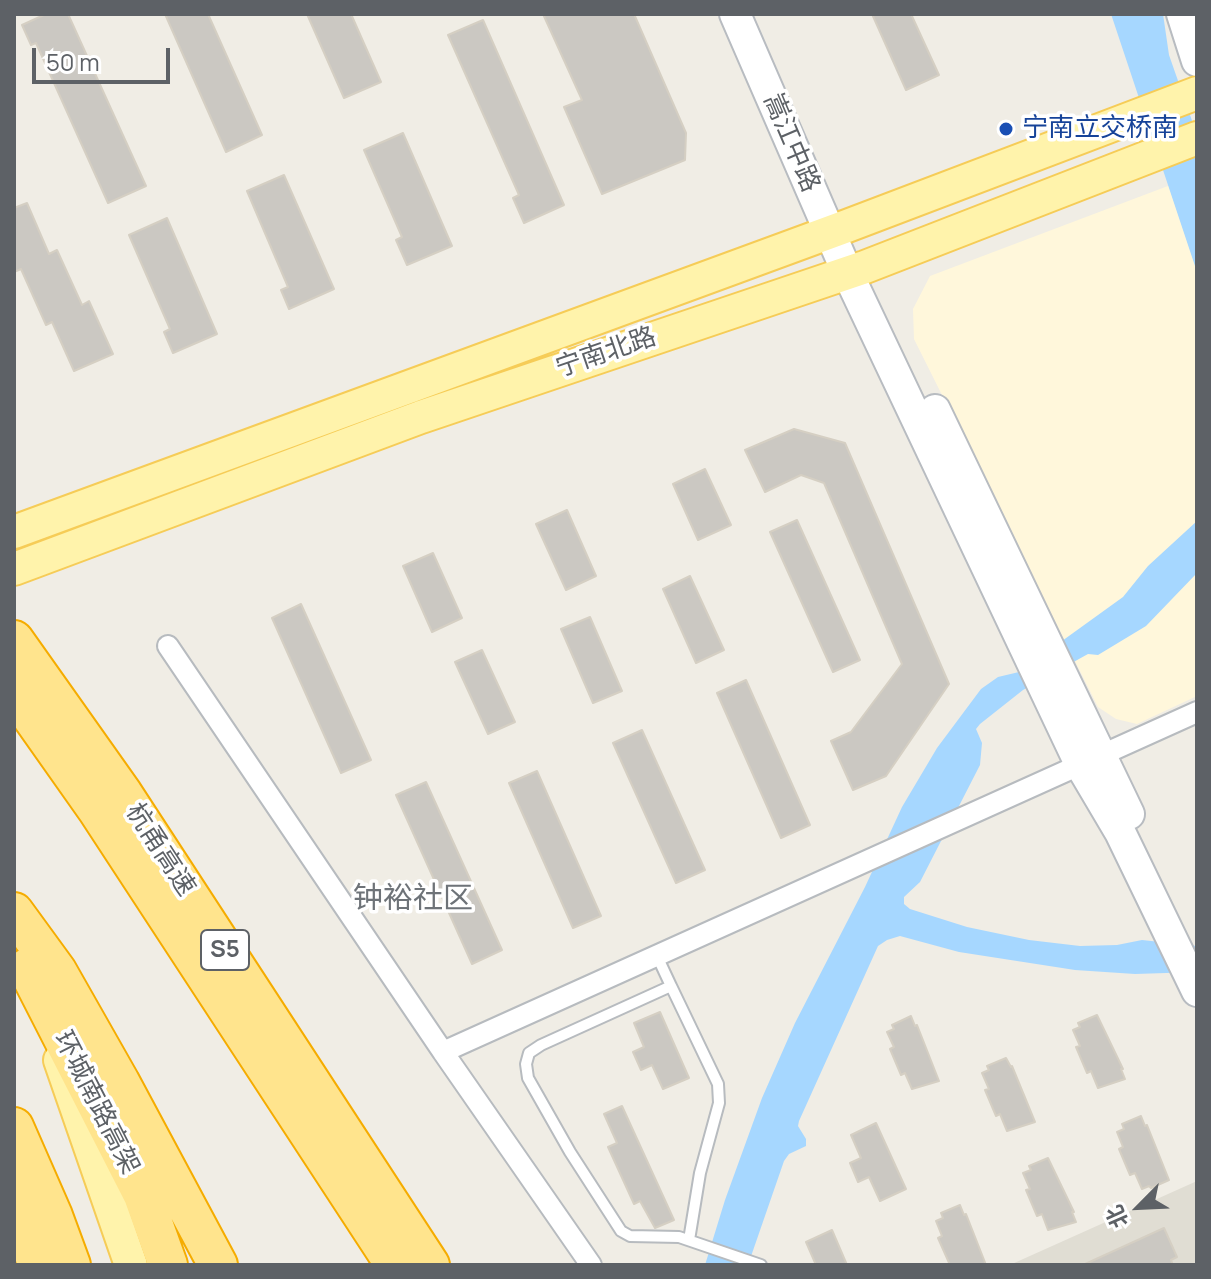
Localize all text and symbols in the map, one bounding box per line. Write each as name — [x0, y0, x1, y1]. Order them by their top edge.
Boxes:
scale bar — [36, 32, 174, 82]
text: 50 m — [46, 45, 100, 78]
street label: 嵩江中路 — [756, 89, 826, 197]
place label: 宁南立交桥南 — [1022, 113, 1178, 145]
marker: 宁南立交桥南 — [997, 120, 1015, 138]
street label: 宁南北路 — [552, 321, 660, 385]
street label: 杭甬高速 — [119, 798, 201, 902]
district label: 钟裕社区 — [353, 882, 473, 918]
road number: S5 — [201, 930, 249, 970]
street label: 环城南路高架 — [47, 1026, 145, 1180]
north arrow — [1099, 1167, 1179, 1247]
text: 北 — [1099, 1201, 1135, 1233]

